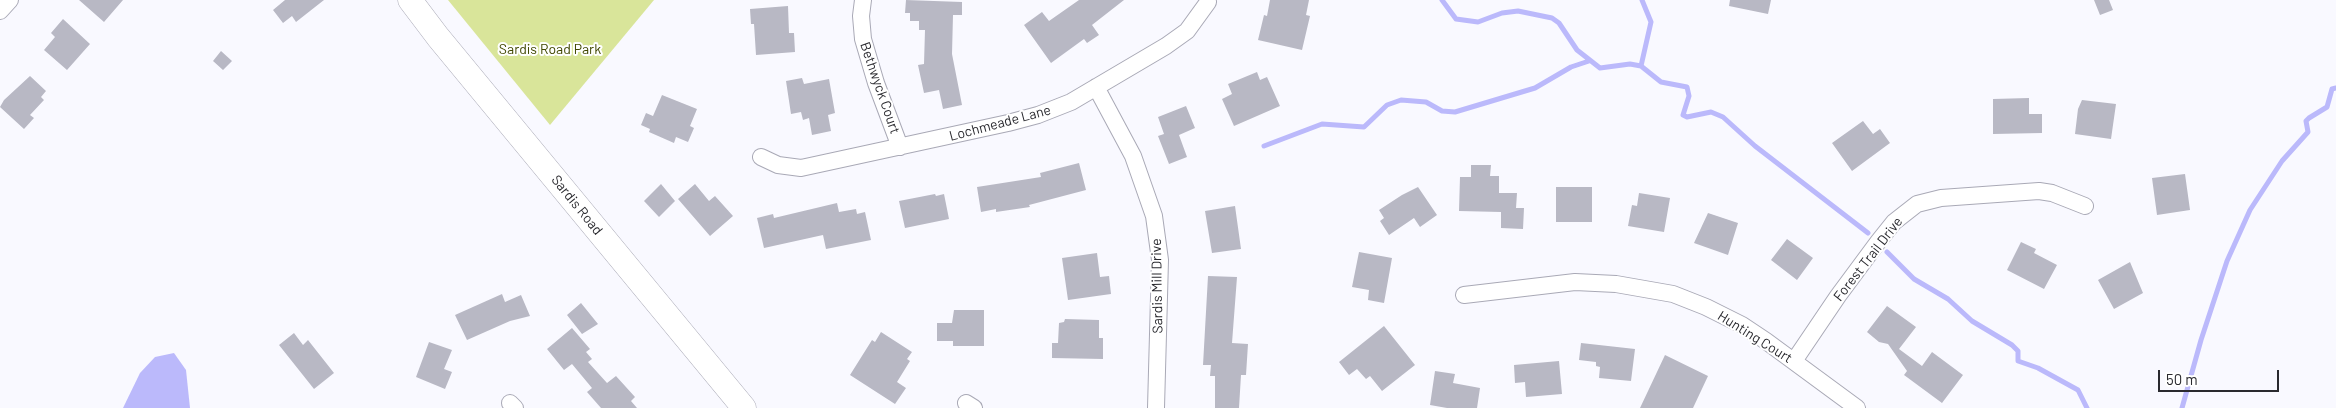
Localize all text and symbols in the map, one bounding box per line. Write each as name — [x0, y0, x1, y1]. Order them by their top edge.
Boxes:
street label: Bethwyck Court — [856, 40, 904, 136]
park label: Sardis Road Park — [499, 41, 601, 57]
street label: Lochmeade Lane — [947, 101, 1053, 145]
street label: Sardis Road — [548, 172, 606, 238]
street label: Forest Trail Drive — [1830, 214, 1906, 304]
street label: Sardis Mill Drive — [1148, 238, 1166, 334]
street label: Hunting Court — [1715, 307, 1795, 367]
scale bar — [2161, 360, 2282, 392]
text: 50 m — [2166, 370, 2198, 388]

